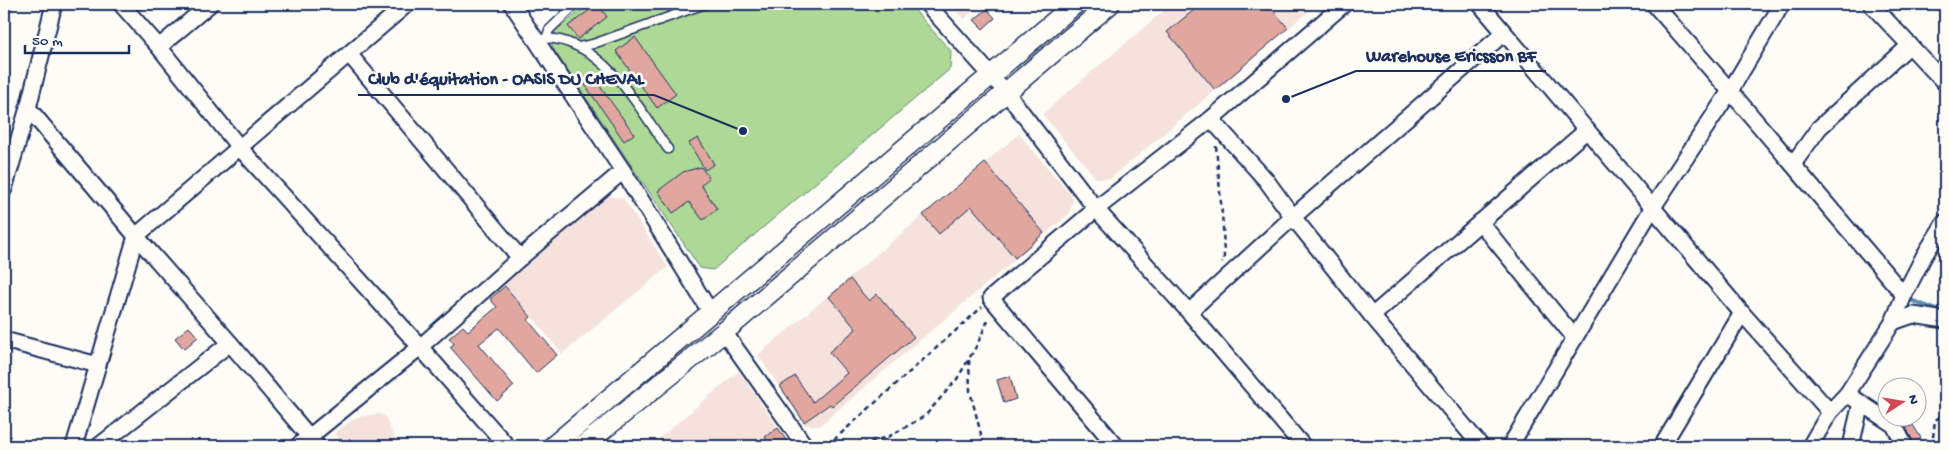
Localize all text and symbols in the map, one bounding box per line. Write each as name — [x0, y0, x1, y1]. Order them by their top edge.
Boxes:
scale bar — [25, 22, 129, 54]
text: 50 m — [32, 33, 63, 51]
callout: Warehouse Ericsson BF — [1356, 38, 1546, 71]
text: Warehouse Ericsson BF — [1365, 47, 1538, 68]
callout: Club d'équitation - OASIS DU CHEVAL — [358, 62, 654, 95]
text: Club d'équitation - OASIS DU CHEVAL — [367, 70, 645, 91]
north arrow — [1876, 378, 1926, 428]
text: N — [1903, 394, 1922, 406]

